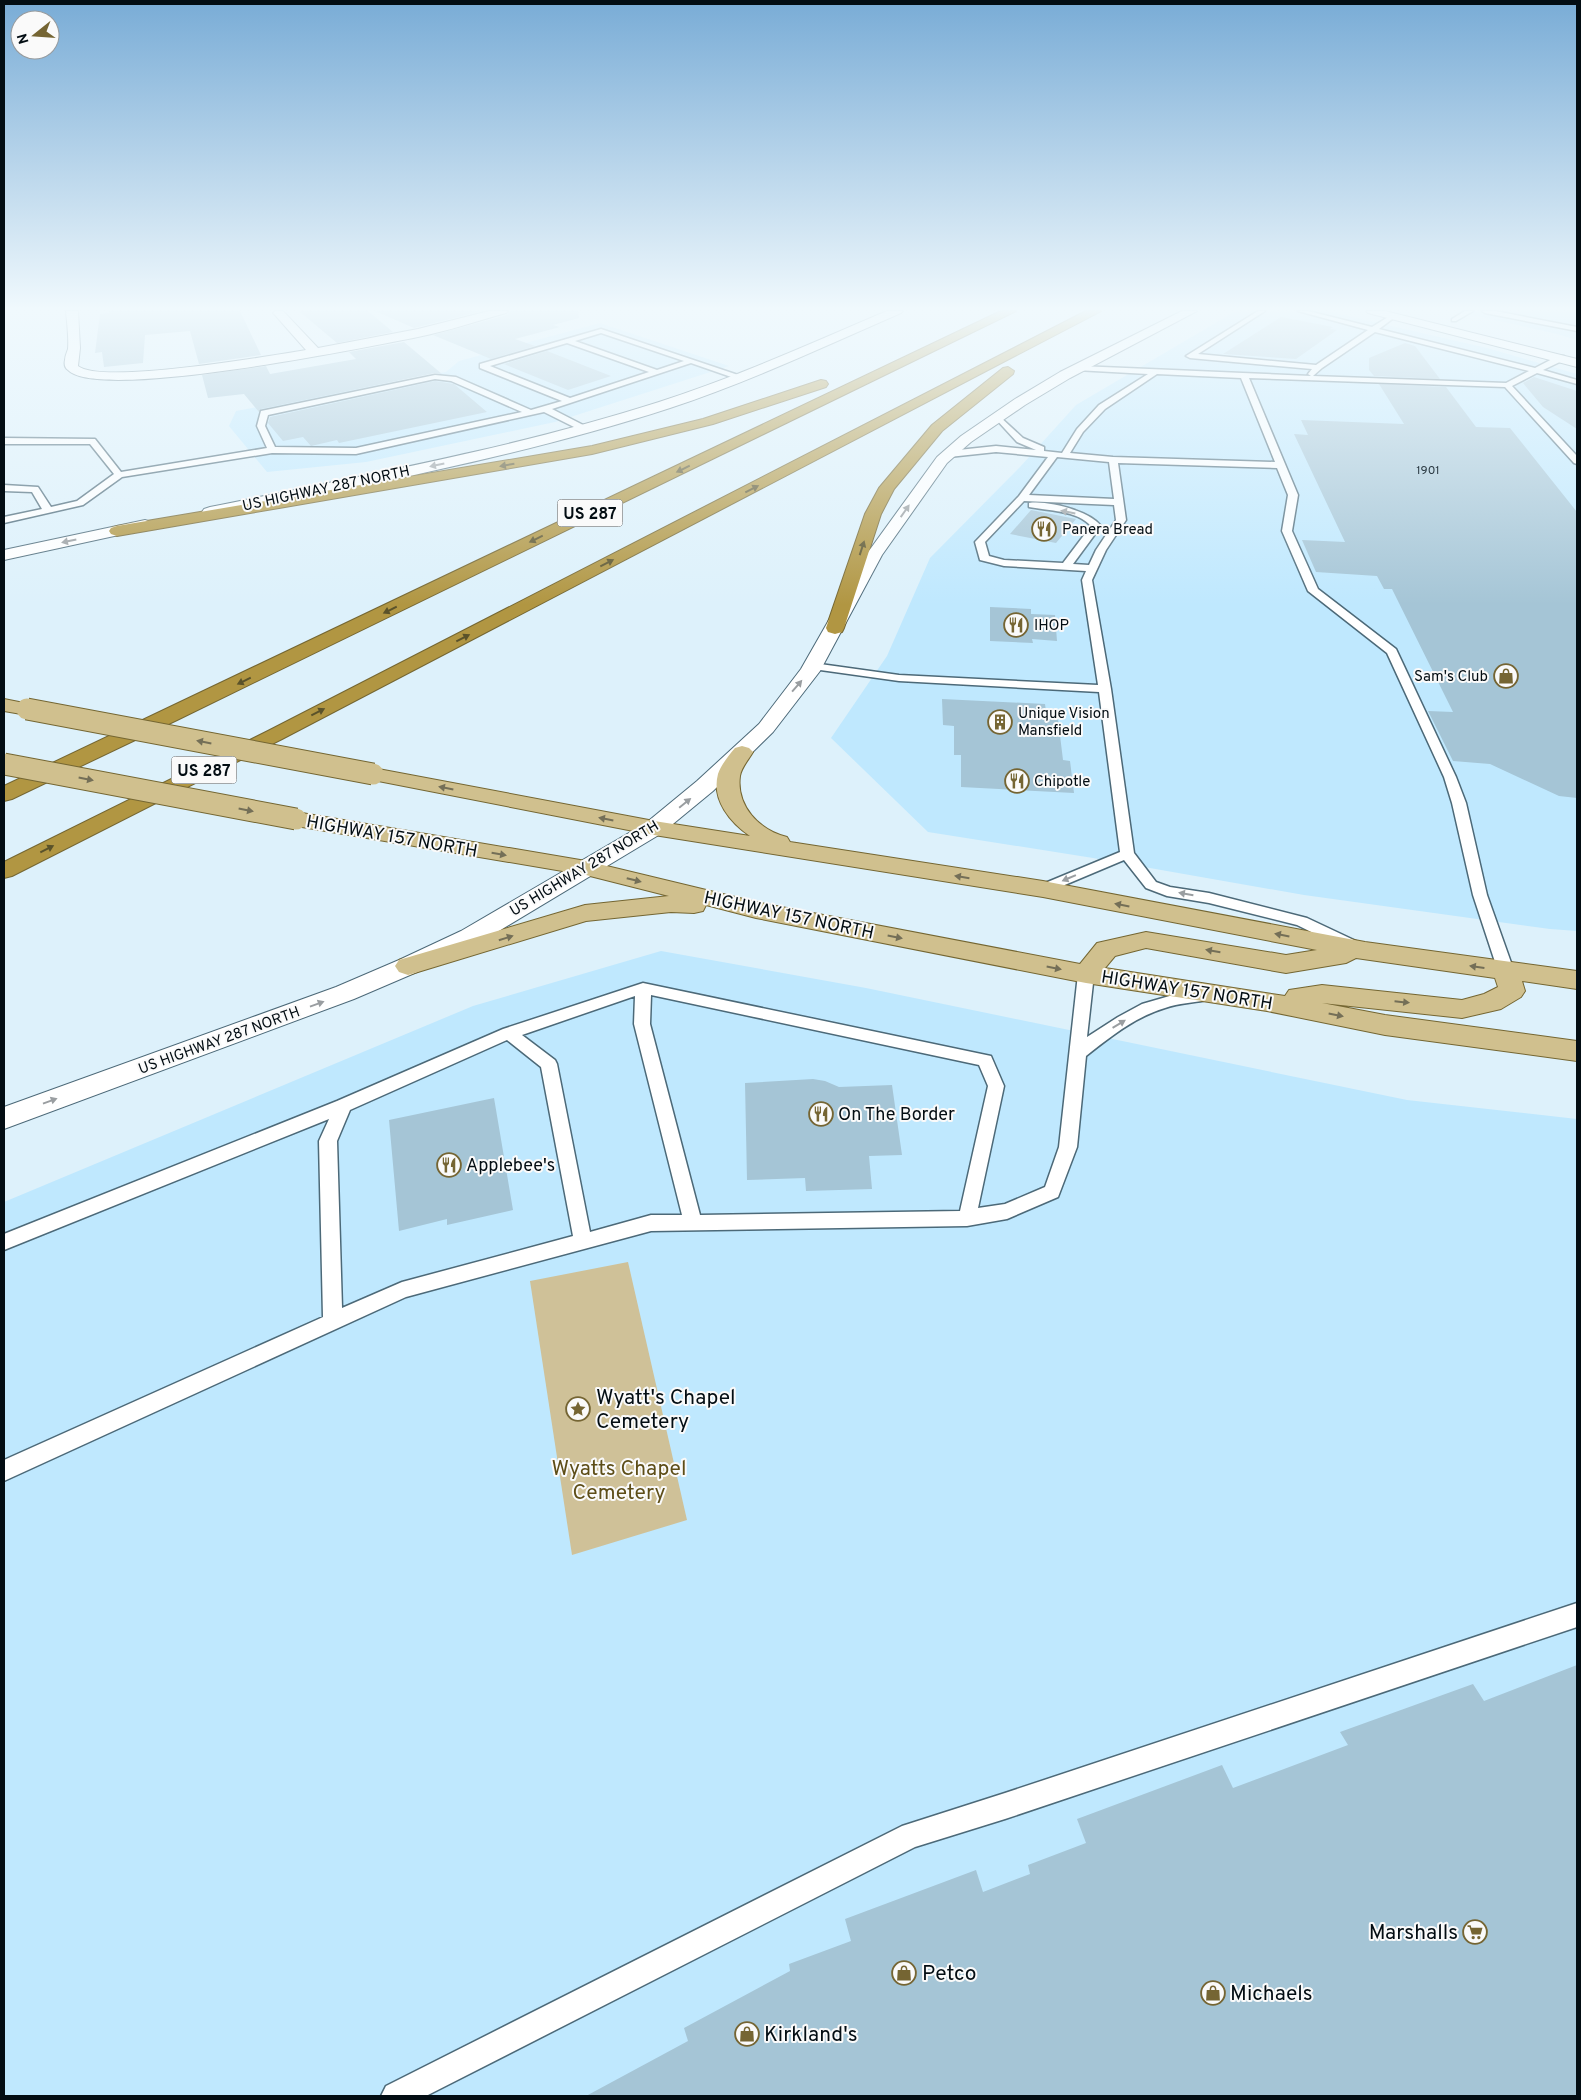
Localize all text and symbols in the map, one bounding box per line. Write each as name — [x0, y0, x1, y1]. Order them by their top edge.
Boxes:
north arrow — [10, 10, 60, 60]
text: N — [14, 31, 34, 46]
one-way arrow — [429, 461, 445, 469]
street label: US HIGHWAY 287 NORTH — [241, 462, 412, 517]
one-way arrow — [499, 462, 515, 470]
house number: 1901 — [1416, 463, 1440, 479]
one-way arrow — [676, 465, 690, 473]
one-way arrow — [745, 485, 759, 493]
road number: US 287 — [558, 499, 622, 526]
one-way arrow — [900, 504, 910, 518]
one-way arrow — [1059, 508, 1075, 516]
restaurant icon: Panera Bread — [1031, 516, 1057, 542]
place label: Panera Bread — [1062, 521, 1153, 540]
one-way arrow — [529, 535, 544, 544]
one-way arrow — [62, 537, 77, 545]
one-way arrow — [858, 541, 866, 556]
one-way arrow — [600, 559, 615, 567]
one-way arrow — [383, 606, 397, 614]
restaurant icon: IHOP — [1003, 612, 1029, 638]
place label: IHOP — [1034, 617, 1069, 636]
one-way arrow — [456, 634, 470, 642]
shop icon: Sam's Club — [1493, 663, 1519, 689]
place label: Sam's Club — [1414, 668, 1488, 687]
one-way arrow — [237, 677, 251, 685]
one-way arrow — [792, 680, 803, 693]
place label: Unique Vision Mansfield — [1018, 705, 1110, 741]
one-way arrow — [311, 708, 326, 716]
building icon: Unique Vision Mansfield — [987, 709, 1013, 735]
one-way arrow — [196, 738, 212, 746]
road number: US 287 — [172, 756, 236, 784]
restaurant icon: Chipotle — [1004, 768, 1030, 794]
place label: Chipotle — [1034, 773, 1090, 792]
one-way arrow — [78, 776, 94, 784]
one-way arrow — [439, 784, 454, 792]
one-way arrow — [678, 797, 691, 808]
one-way arrow — [238, 806, 254, 814]
street label: HIGHWAY 157 NORTH — [304, 811, 479, 864]
one-way arrow — [598, 814, 614, 822]
street label: US HIGHWAY 287 NORTH — [507, 817, 663, 921]
one-way arrow — [40, 845, 54, 853]
one-way arrow — [491, 850, 507, 858]
one-way arrow — [954, 872, 970, 880]
one-way arrow — [1062, 875, 1076, 883]
one-way arrow — [626, 876, 641, 884]
street label: HIGHWAY 157 NORTH — [701, 887, 876, 946]
one-way arrow — [1178, 890, 1194, 898]
one-way arrow — [1114, 900, 1130, 908]
one-way arrow — [1274, 931, 1290, 939]
one-way arrow — [498, 933, 513, 941]
one-way arrow — [887, 934, 903, 942]
one-way arrow — [1205, 947, 1221, 955]
one-way arrow — [1469, 963, 1485, 971]
one-way arrow — [1047, 965, 1063, 973]
street label: HIGHWAY 157 NORTH — [1099, 967, 1274, 1016]
one-way arrow — [1394, 998, 1410, 1006]
one-way arrow — [310, 1000, 325, 1007]
street label: US HIGHWAY 287 NORTH — [136, 1003, 303, 1080]
one-way arrow — [1328, 1012, 1344, 1020]
one-way arrow — [1112, 1020, 1125, 1029]
one-way arrow — [42, 1097, 57, 1104]
restaurant icon: On The Border — [808, 1101, 834, 1127]
place label: On The Border — [838, 1104, 955, 1127]
restaurant icon: Applebee's — [436, 1152, 462, 1178]
place label: Applebee's — [466, 1155, 555, 1178]
place label: Wyatt's Chapel Cemetery — [596, 1385, 736, 1436]
place icon: Wyatt's Chapel Cemetery — [565, 1396, 591, 1422]
park label: Wyatts Chapel Cemetery — [552, 1456, 686, 1507]
supermarket icon: Marshalls — [1462, 1919, 1488, 1945]
place label: Marshalls — [1369, 1920, 1458, 1947]
shop icon: Petco — [891, 1960, 917, 1986]
place label: Petco — [922, 1961, 977, 1988]
shop icon: Michaels — [1200, 1980, 1226, 2006]
place label: Michaels — [1230, 1981, 1313, 2008]
shop icon: Kirkland's — [734, 2021, 760, 2047]
place label: Kirkland's — [764, 2022, 858, 2049]

